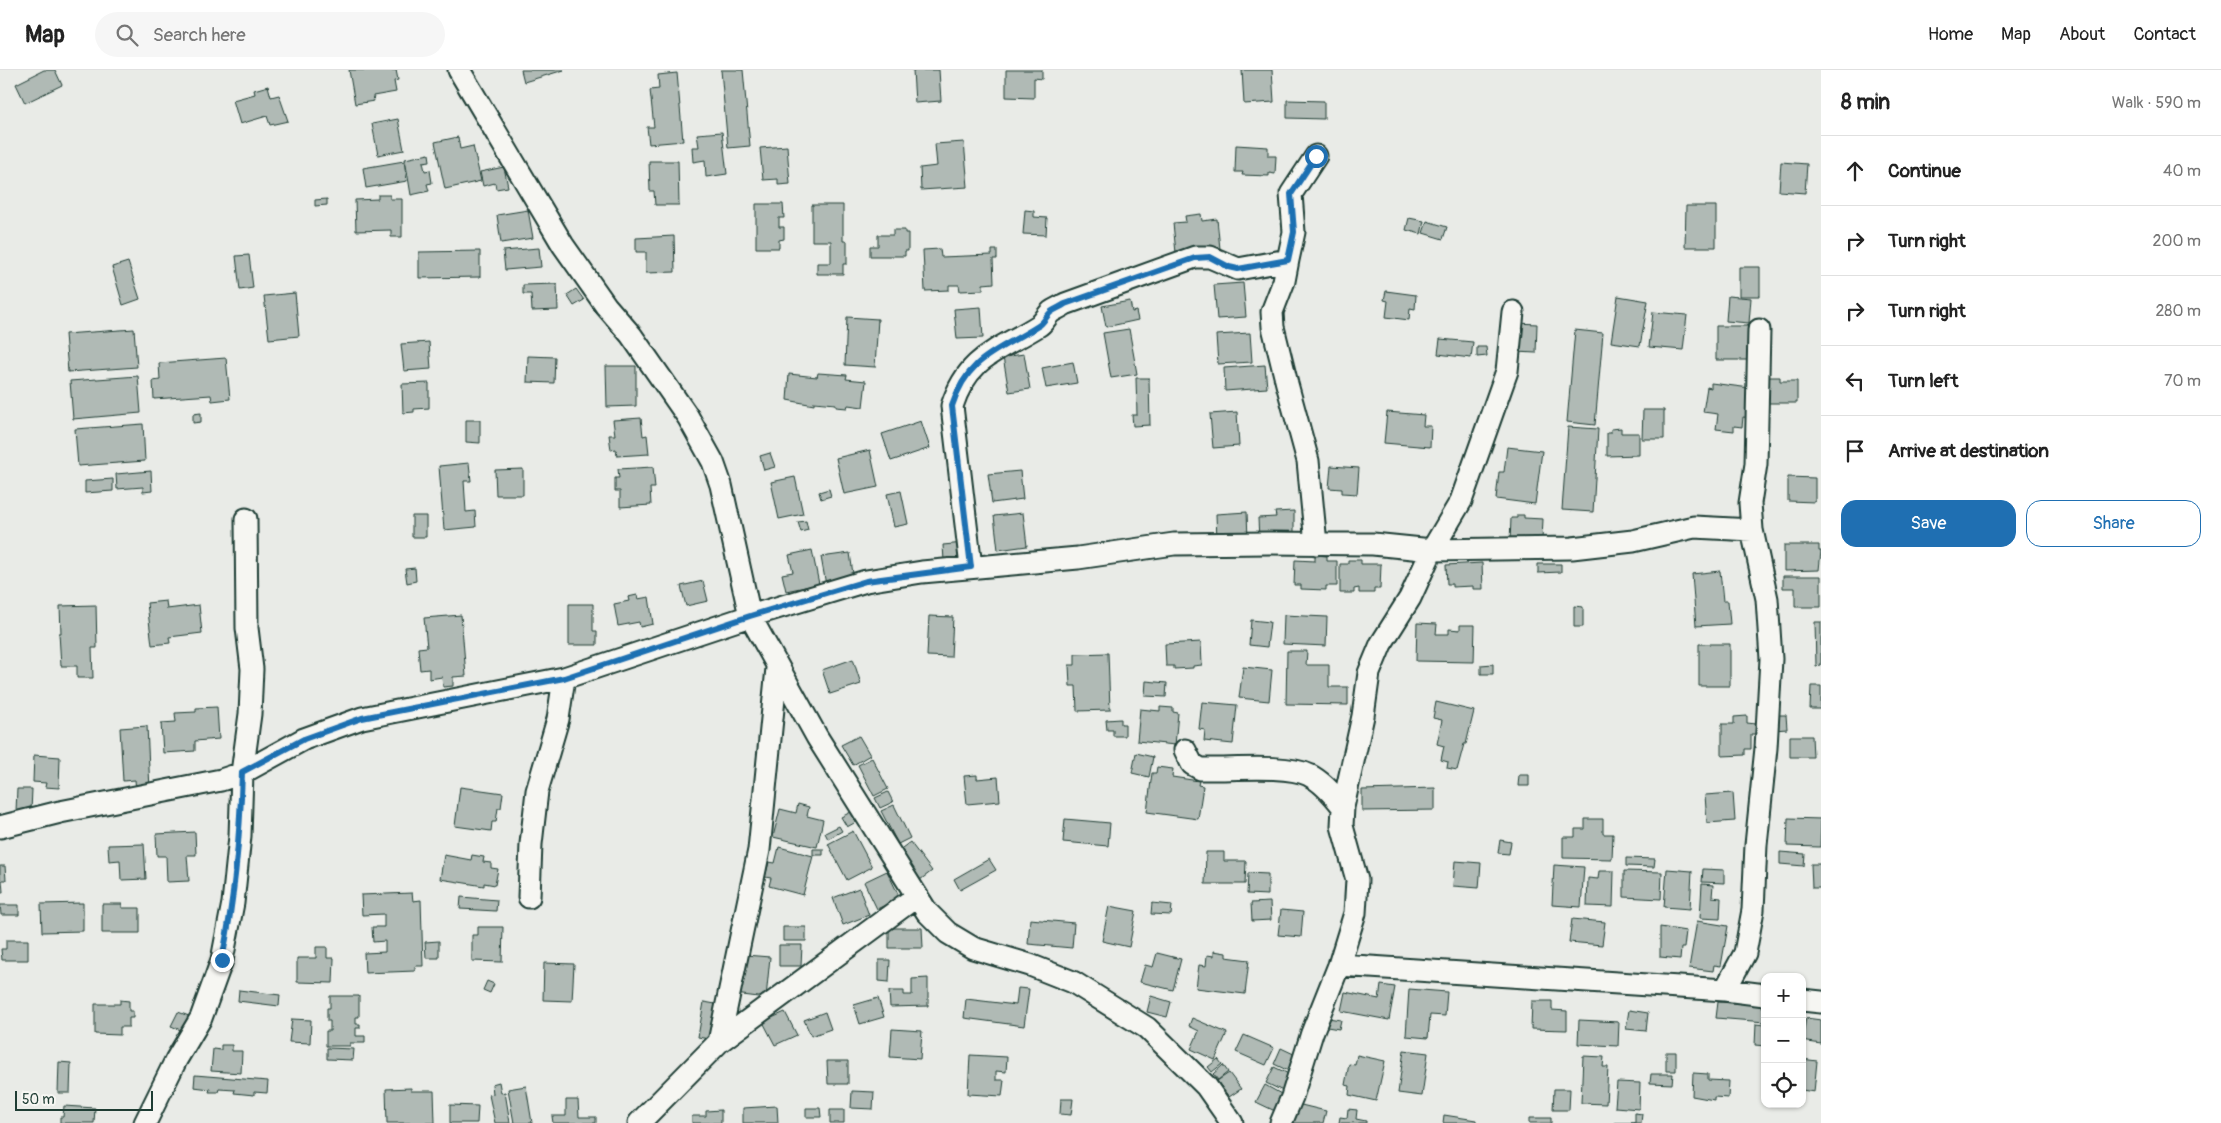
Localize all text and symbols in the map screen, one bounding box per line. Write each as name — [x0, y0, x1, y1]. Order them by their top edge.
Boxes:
search box — [95, 12, 445, 57]
text: Map — [25, 20, 65, 49]
icon: search — [113, 21, 141, 49]
text: Search here — [153, 23, 246, 47]
text: Home — [1928, 23, 1973, 46]
text: Map — [2001, 23, 2031, 46]
text: About — [2059, 23, 2105, 46]
text: Contact — [2133, 23, 2196, 46]
text: 8 min — [1841, 89, 1890, 116]
text: Walk · 590 m — [2112, 93, 2201, 113]
route start — [1305, 145, 1328, 168]
icon: ahead — [1841, 157, 1869, 185]
text: Continue — [1888, 159, 1961, 183]
text: 40 m — [2163, 161, 2201, 181]
icon: right — [1841, 227, 1869, 255]
text: Turn right — [1888, 229, 1966, 253]
text: 200 m — [2153, 231, 2201, 251]
icon: right — [1841, 297, 1869, 325]
text: Turn right — [1888, 299, 1966, 323]
text: 280 m — [2155, 301, 2201, 321]
icon: left — [1841, 367, 1869, 395]
text: Turn left — [1888, 369, 1958, 393]
text: 70 m — [2164, 371, 2201, 391]
icon: arrive — [1841, 437, 1869, 465]
text: Arrive at destination — [1888, 439, 2049, 463]
button: Save — [1841, 500, 2016, 547]
button: Share — [2026, 500, 2201, 547]
route end — [211, 949, 234, 972]
map controls — [1761, 973, 1806, 1108]
button: + — [1761, 973, 1806, 1018]
button: − — [1761, 1018, 1806, 1063]
button: locate — [1761, 1063, 1806, 1108]
scale bar — [15, 1088, 152, 1111]
text: 50 m — [22, 1091, 55, 1108]

